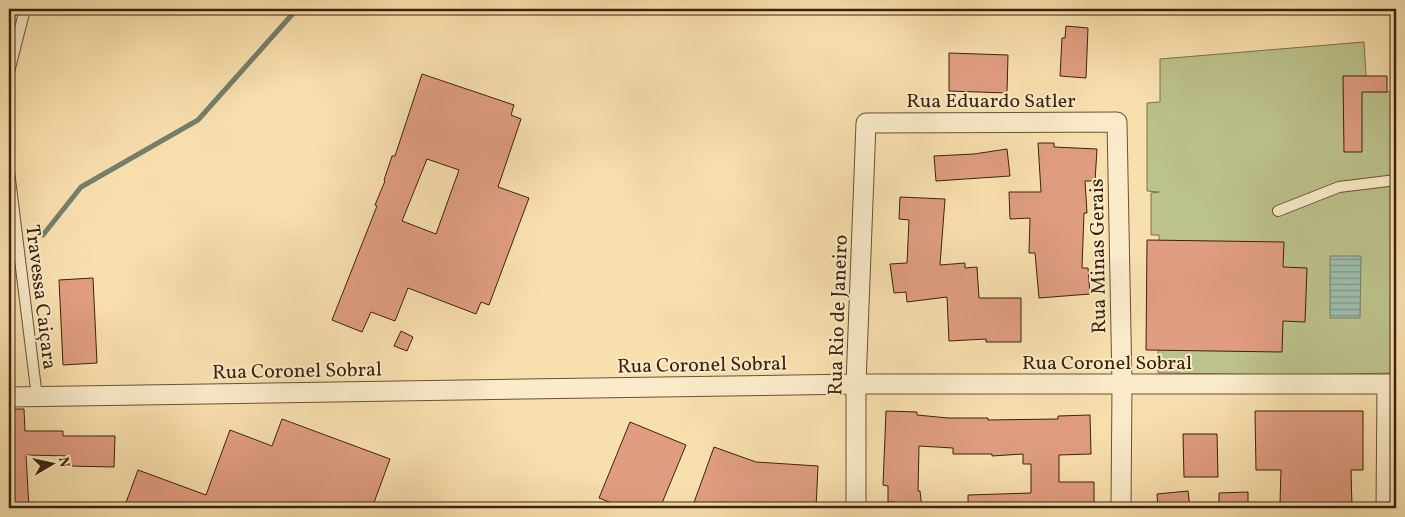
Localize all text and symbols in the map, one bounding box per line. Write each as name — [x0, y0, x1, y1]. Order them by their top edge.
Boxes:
street label: Rua Eduardo Satler — [906, 88, 1076, 116]
street label: Rua Minas Gerais — [1084, 178, 1114, 334]
street label: Travessa Caiçara — [17, 223, 63, 371]
street label: Rua Rio de Janeiro — [822, 234, 856, 396]
street label: Rua Coronel Sobral — [1022, 350, 1192, 378]
street label: Rua Coronel Sobral — [617, 351, 787, 381]
street label: Rua Coronel Sobral — [212, 357, 382, 387]
north arrow — [28, 440, 78, 490]
text: N — [53, 456, 74, 469]

